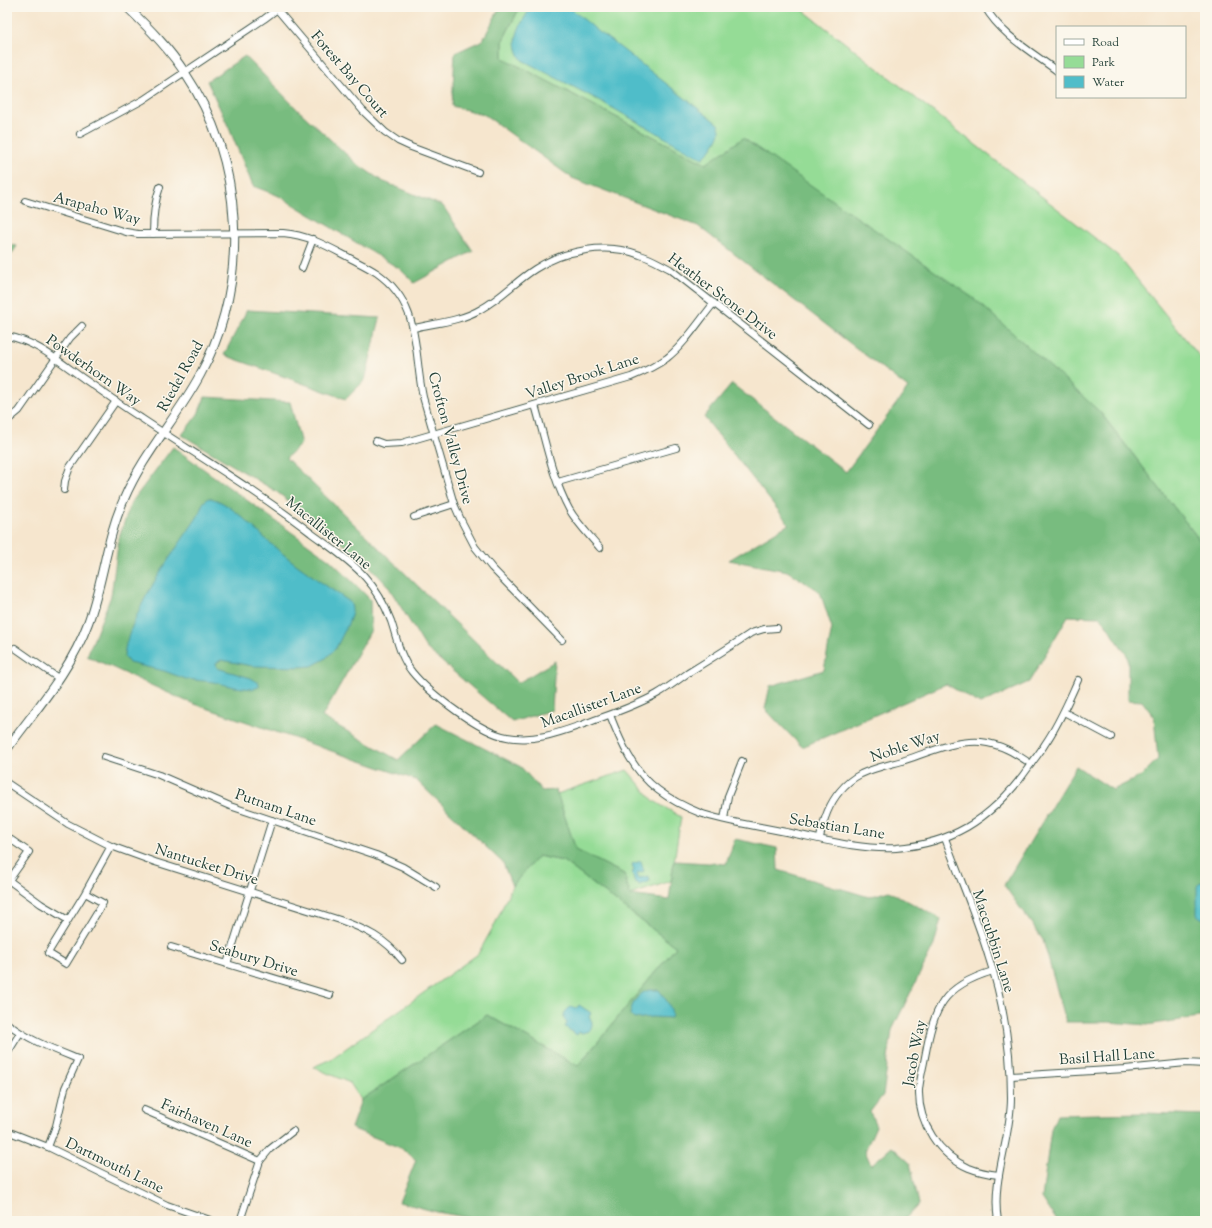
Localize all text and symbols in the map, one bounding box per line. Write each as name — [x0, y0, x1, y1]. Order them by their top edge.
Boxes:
legend — [1056, 26, 1186, 98]
street label: Forest Bay Court — [305, 27, 393, 123]
text: Road — [1092, 34, 1119, 52]
text: Park — [1092, 54, 1115, 72]
text: Water — [1092, 74, 1125, 92]
street label: Arapaho Way — [51, 188, 143, 231]
street label: Heather Stone Drive — [663, 249, 781, 345]
street label: Powderhorn Way — [41, 331, 145, 412]
street label: Riedel Road — [153, 337, 210, 416]
street label: Valley Brook Lane — [523, 349, 642, 406]
street label: Crofton Valley Drive — [422, 370, 477, 507]
street label: Macallister Lane — [281, 493, 376, 575]
street label: Macallister Lane — [538, 679, 645, 734]
street label: Noble Way — [868, 726, 944, 769]
street label: Putnam Lane — [232, 785, 319, 832]
street label: Sebastian Lane — [787, 810, 886, 845]
street label: Nantucket Drive — [152, 840, 261, 891]
street label: Maccubbin Lane — [966, 887, 1019, 995]
street label: Seabury Drive — [207, 936, 301, 983]
street label: Jacob Way — [899, 1018, 932, 1089]
street label: Basil Hall Lane — [1059, 1044, 1156, 1071]
street label: Fairhaven Lane — [157, 1095, 256, 1154]
street label: Dartmouth Lane — [62, 1133, 167, 1199]

